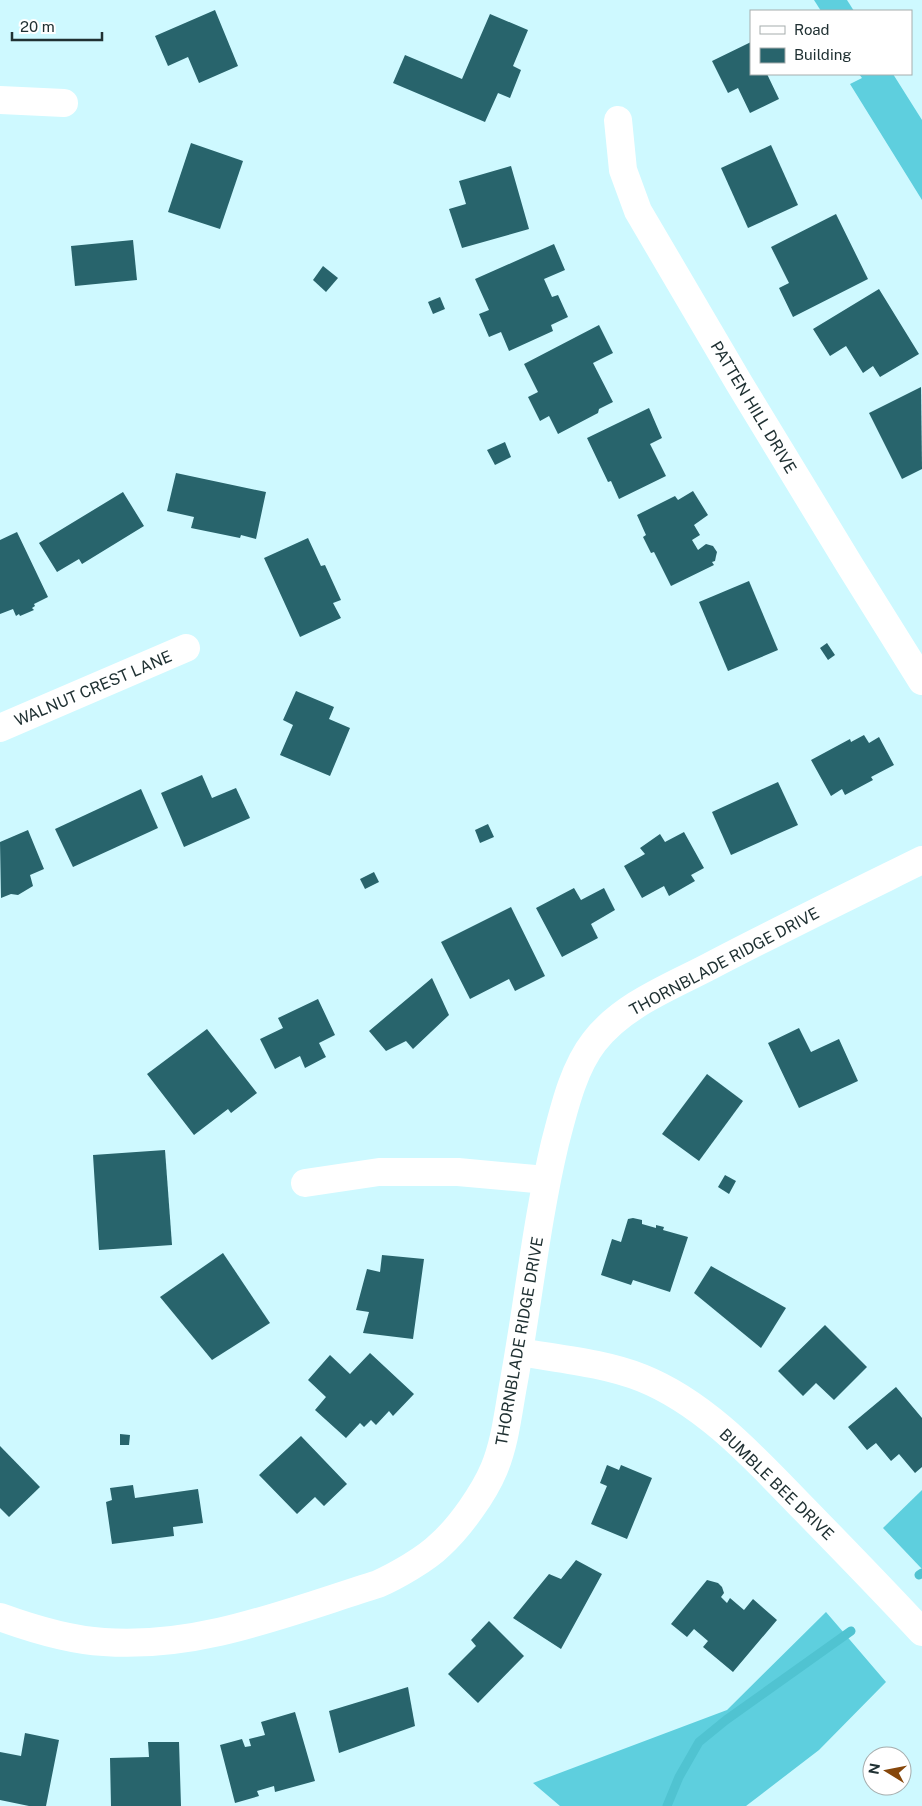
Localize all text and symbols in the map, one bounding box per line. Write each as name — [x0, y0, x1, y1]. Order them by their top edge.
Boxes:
scale bar — [12, 10, 102, 42]
legend — [750, 10, 912, 75]
text: 20 m — [20, 18, 55, 35]
text: Road — [794, 21, 830, 38]
text: Building — [794, 46, 852, 63]
street label: PATTEN HILL DRIVE — [707, 338, 801, 477]
street label: WALNUT CREST LANE — [12, 647, 175, 730]
street label: THORNBLADE RIDGE DRIVE — [626, 903, 822, 1020]
street label: THORNBLADE RIDGE DRIVE — [492, 1235, 547, 1447]
street label: BUMBLE BEE DRIVE — [715, 1425, 838, 1544]
north arrow — [862, 1746, 912, 1796]
text: N — [865, 1762, 883, 1776]

